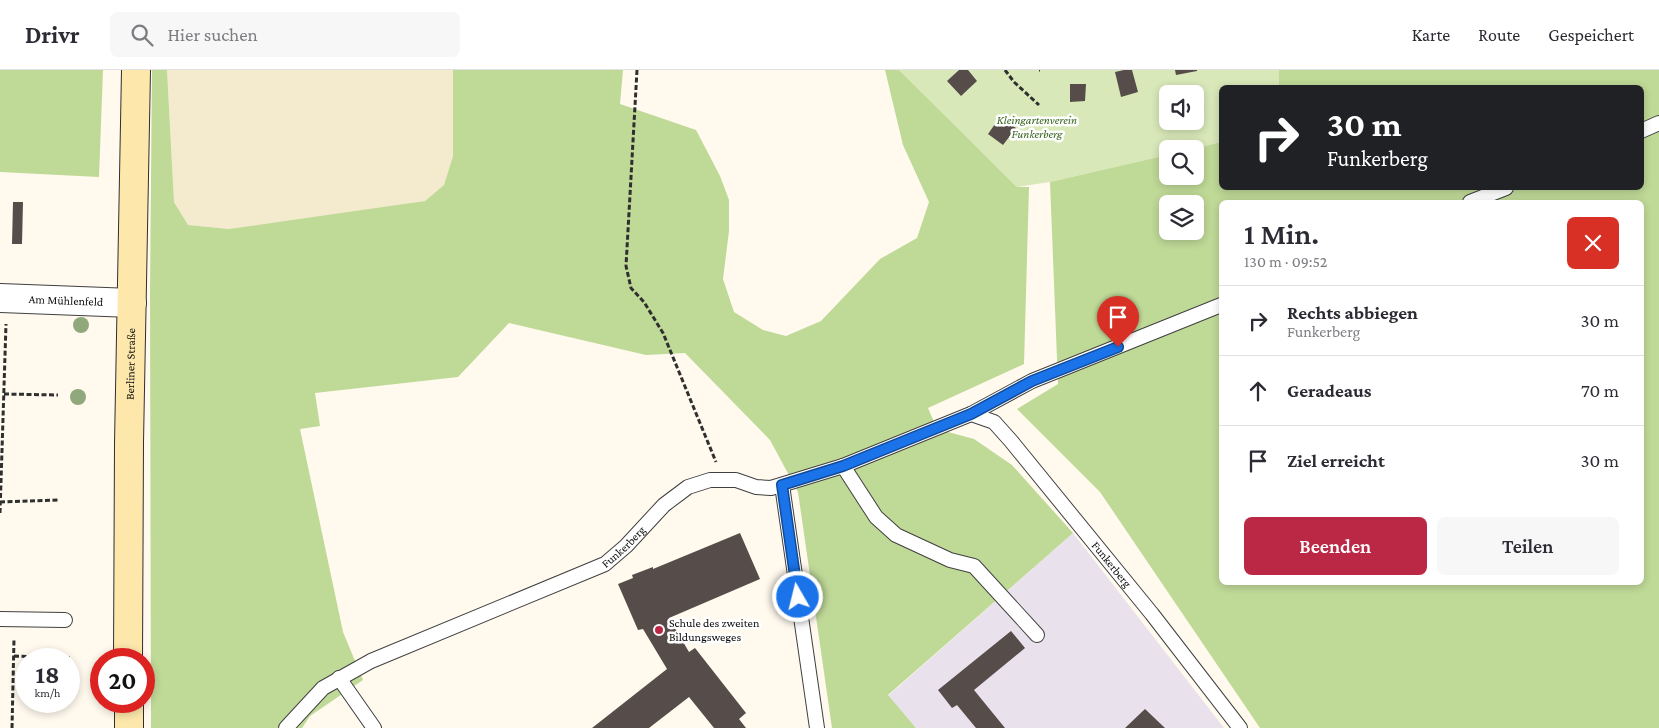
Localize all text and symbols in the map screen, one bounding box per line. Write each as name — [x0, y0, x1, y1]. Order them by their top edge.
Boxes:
search box — [110, 12, 460, 57]
text: Drivr — [25, 21, 80, 48]
icon: search — [128, 21, 156, 49]
text: Hier suchen — [168, 24, 258, 45]
text: Karte — [1412, 25, 1450, 45]
text: Route — [1478, 25, 1520, 45]
text: Gespeichert — [1548, 25, 1634, 45]
map controls — [1159, 85, 1204, 240]
button: sound — [1159, 85, 1204, 130]
icon: right — [1244, 105, 1309, 170]
text: 30 m — [1327, 105, 1402, 144]
park label: Kleingartenverein Funkerberg — [997, 113, 1077, 141]
button: search — [1159, 140, 1204, 185]
text: Funkerberg — [1327, 146, 1428, 171]
button: layers — [1159, 195, 1204, 240]
text: 1 Min. — [1244, 217, 1319, 250]
button: close — [1567, 217, 1619, 269]
text: 130 m · 09:52 — [1244, 253, 1327, 270]
street label: Am Mühlenfeld — [28, 292, 104, 309]
pin — [1097, 296, 1139, 347]
text: Rechts abbiegen — [1287, 302, 1418, 323]
icon: arrive — [1104, 303, 1132, 331]
icon: right — [1244, 307, 1272, 335]
text: 30 m — [1580, 310, 1619, 331]
text: Funkerberg — [1287, 323, 1360, 340]
street label: Berliner Straße — [123, 328, 138, 400]
icon: ahead — [1244, 377, 1272, 405]
text: Geradeaus — [1287, 380, 1372, 401]
text: 70 m — [1581, 380, 1619, 401]
icon: arrive — [1244, 447, 1272, 475]
text: Ziel erreicht — [1287, 450, 1385, 471]
text: 30 m — [1580, 450, 1619, 471]
button: Beenden — [1244, 517, 1427, 575]
button: Teilen — [1437, 517, 1619, 575]
street label: Funkerberg — [599, 523, 648, 571]
street label: Funkerberg — [1089, 539, 1134, 590]
position arrow — [771, 570, 823, 622]
place label: Schule des zweiten Bildungsweges — [669, 616, 760, 644]
marker: Schule des zweiten Bildungsweges — [653, 624, 665, 636]
speed limit sign: 20 — [90, 648, 155, 713]
text: 18 — [36, 661, 59, 688]
text: km/h — [35, 686, 60, 700]

